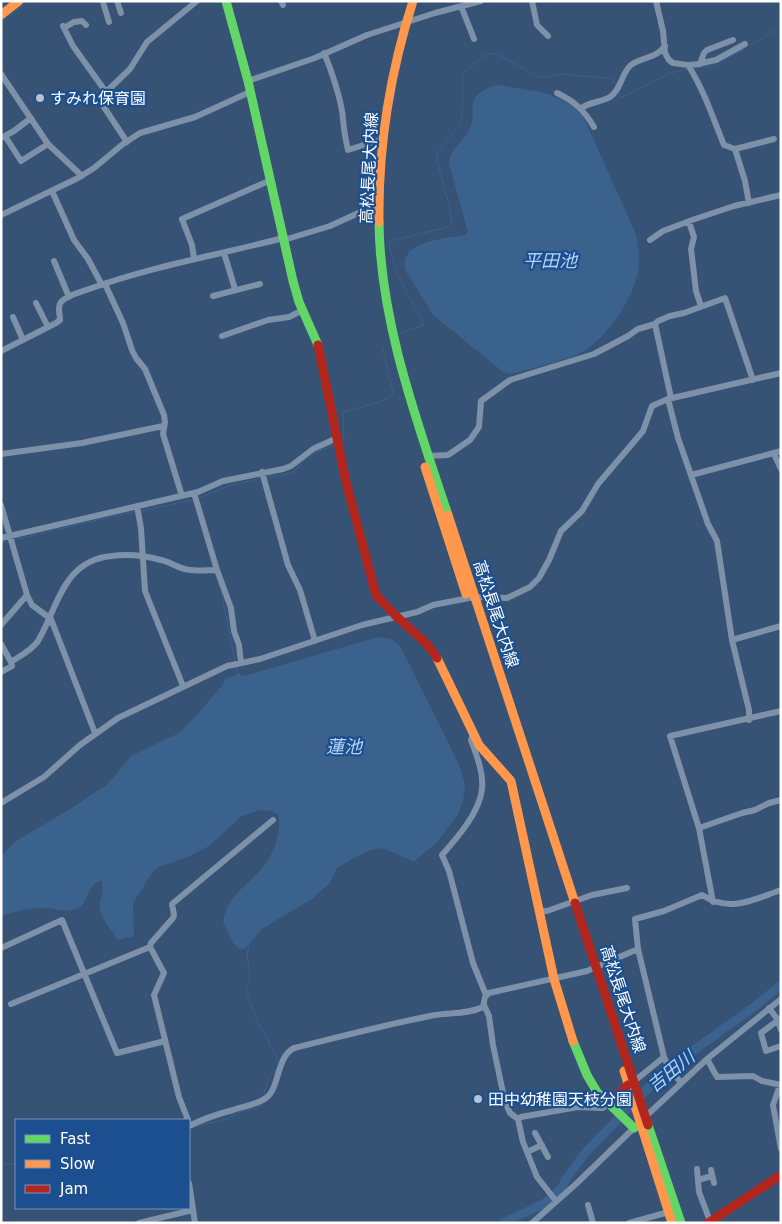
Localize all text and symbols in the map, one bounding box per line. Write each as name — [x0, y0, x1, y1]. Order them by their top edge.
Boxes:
place label: すみれ保育園 — [50, 89, 146, 108]
marker: すみれ保育園 — [34, 92, 46, 104]
street label: 高松長尾大内線 — [357, 112, 381, 224]
water label: 平田池 — [523, 250, 579, 271]
street label: 高松長尾大内線 — [470, 558, 522, 670]
water label: 蓮池 — [326, 736, 364, 757]
street label: 高松長尾大内線 — [597, 943, 649, 1055]
water label: 吉田川 — [643, 1045, 700, 1096]
place label: 田中幼稚園天枝分園 — [488, 1090, 632, 1109]
marker: 田中幼稚園天枝分園 — [472, 1093, 484, 1105]
legend — [15, 1119, 190, 1209]
text: Fast — [60, 1130, 90, 1148]
text: Slow — [60, 1155, 95, 1173]
text: Jam — [59, 1180, 88, 1198]

